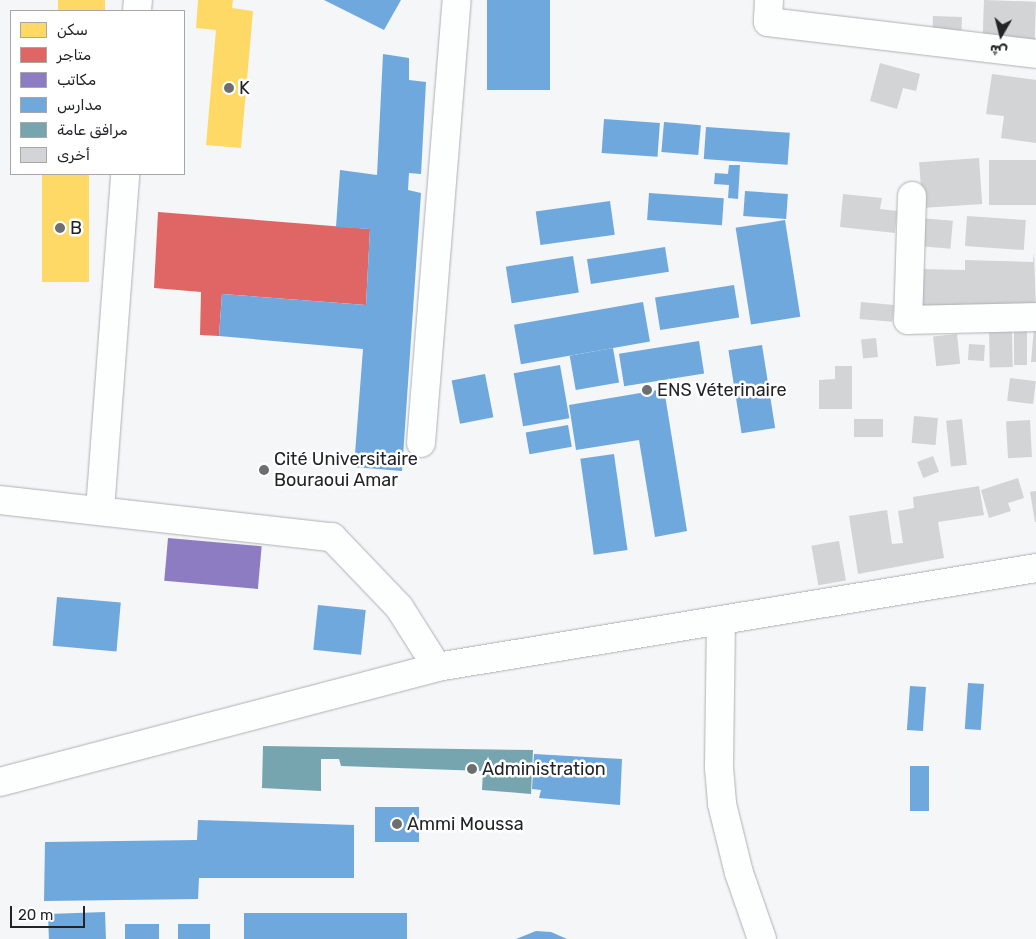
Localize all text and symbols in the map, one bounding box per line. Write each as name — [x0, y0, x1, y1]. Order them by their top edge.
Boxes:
legend — [10, 10, 185, 175]
north arrow — [976, 10, 1026, 60]
text: سكن — [57, 21, 88, 39]
text: ش — [989, 41, 1009, 60]
text: متاجر — [57, 46, 91, 64]
text: مكاتب — [57, 71, 96, 89]
place label: K — [239, 77, 250, 99]
marker: K — [223, 82, 235, 94]
text: مدارس — [57, 96, 102, 114]
text: مرافق عامة — [57, 121, 128, 139]
text: أخرى — [57, 146, 90, 164]
place label: B — [70, 217, 82, 239]
marker: B — [54, 222, 66, 234]
place label: ENS Véterinaire — [657, 379, 787, 401]
marker: ENS Véterinaire — [641, 384, 653, 396]
place label: Cité Universitaire Bouraoui Amar — [274, 449, 418, 492]
marker: Cité Universitaire Bouraoui Amar — [258, 464, 270, 476]
place label: Administration — [482, 758, 606, 780]
marker: Administration — [466, 763, 478, 775]
place label: Ammi Moussa — [407, 813, 524, 835]
marker: Ammi Moussa — [391, 818, 403, 830]
scale bar — [12, 896, 88, 928]
text: 20 m — [18, 906, 53, 924]

